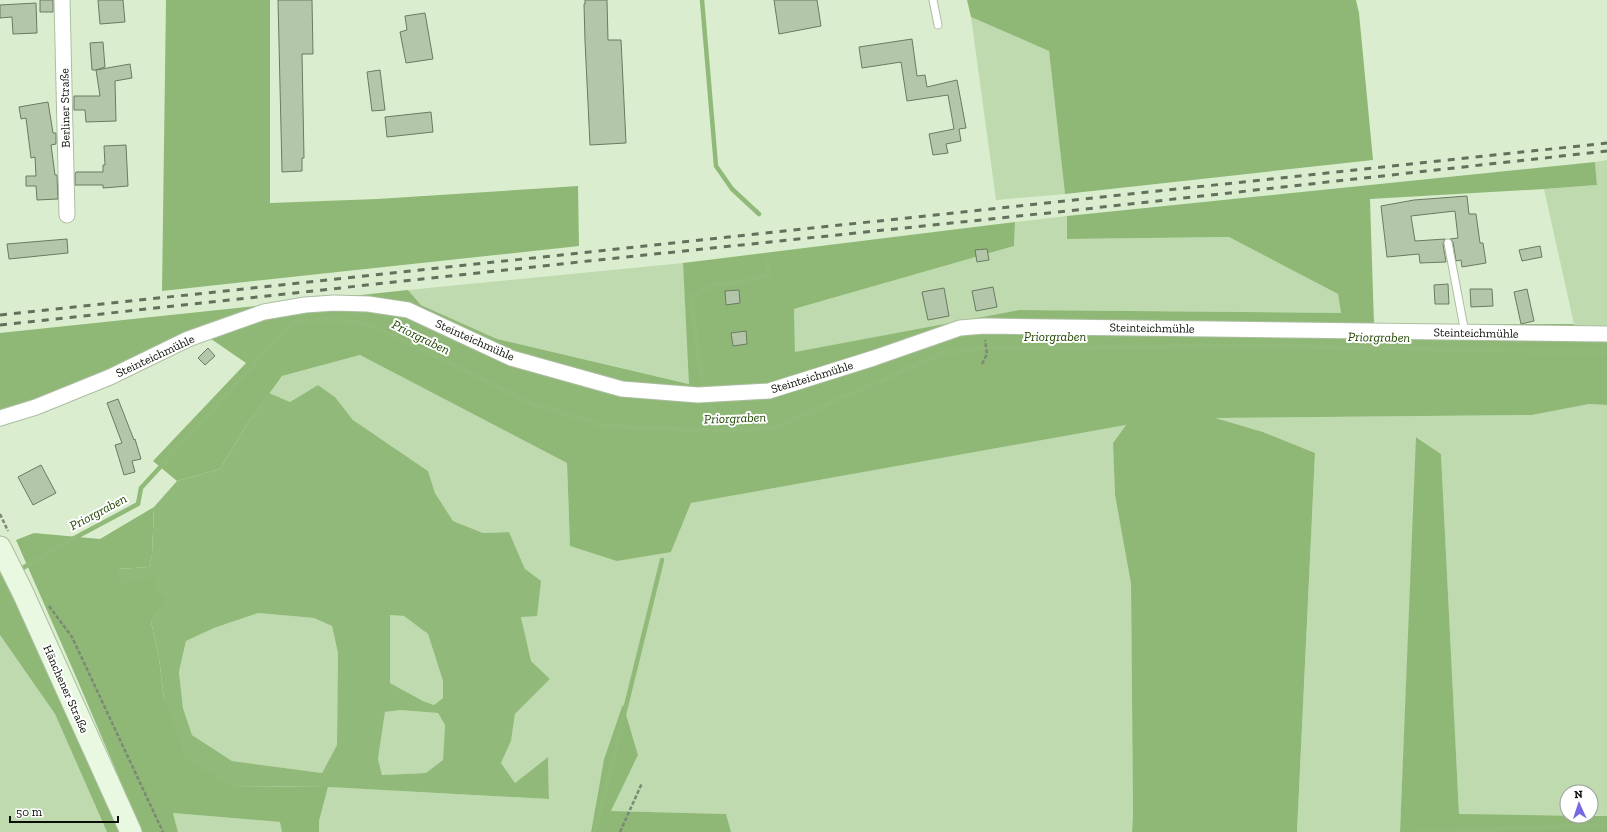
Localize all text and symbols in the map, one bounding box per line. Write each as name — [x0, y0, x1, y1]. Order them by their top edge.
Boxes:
street label: Berliner Straße — [57, 68, 73, 148]
street label: Steinteichmühle — [433, 316, 517, 364]
water label: Priorgraben — [390, 317, 453, 358]
street label: Steinteichmühle — [1109, 320, 1195, 336]
street label: Steinteichmühle — [1433, 325, 1519, 341]
water label: Priorgraben — [1024, 329, 1086, 344]
water label: Priorgraben — [1348, 329, 1411, 345]
street label: Steinteichmühle — [113, 332, 197, 380]
street label: Steinteichmühle — [769, 358, 855, 396]
water label: Priorgraben — [704, 409, 767, 427]
water label: Priorgraben — [67, 491, 129, 533]
street label: Hänchener Straße — [40, 643, 92, 735]
north arrow — [1559, 784, 1599, 824]
text: N — [1574, 788, 1584, 801]
scale bar — [10, 798, 118, 824]
text: 50 m — [16, 805, 43, 819]

